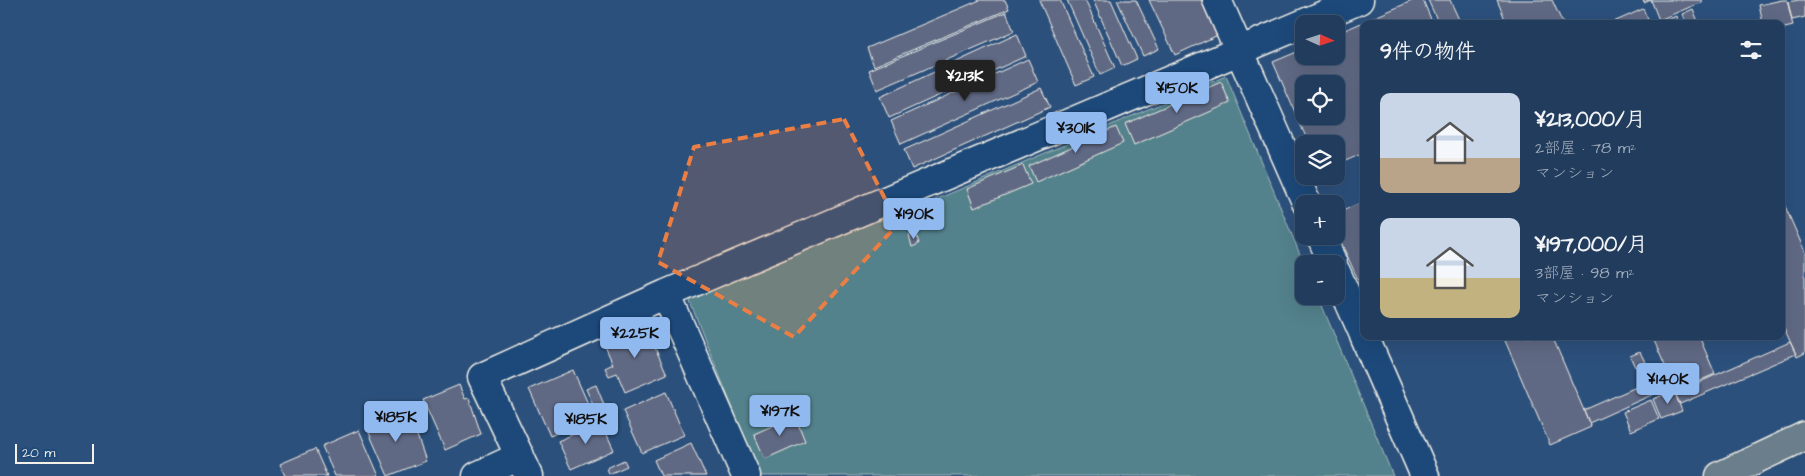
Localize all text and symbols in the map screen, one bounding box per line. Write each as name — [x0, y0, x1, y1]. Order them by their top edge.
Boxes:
north arrow — [1295, 15, 1345, 65]
map controls — [1295, 15, 1345, 305]
icon: filters — [1737, 36, 1765, 64]
text: 9件の物件 — [1380, 37, 1476, 66]
pin: ¥213K — [930, 59, 1000, 102]
text: ¥213K — [946, 65, 984, 87]
pin: ¥150K — [1142, 72, 1212, 114]
button: locate — [1295, 75, 1345, 125]
text: ¥150K — [1156, 77, 1198, 99]
text: ¥213,000/月 — [1535, 105, 1646, 134]
pin: ¥301K — [1041, 112, 1111, 154]
icon: home — [1420, 113, 1480, 173]
text: ¥301K — [1057, 117, 1095, 139]
button: layers — [1295, 135, 1345, 185]
text: 2部屋 · 78 m² — [1535, 137, 1636, 159]
text: マンション — [1535, 162, 1614, 184]
button: + — [1295, 195, 1345, 245]
pin: ¥190K — [879, 198, 949, 240]
text: ¥190K — [894, 203, 934, 225]
text: ¥197,000/月 — [1535, 230, 1648, 259]
icon: home — [1420, 238, 1480, 298]
button: − — [1295, 255, 1345, 305]
text: 3部屋 · 98 m² — [1535, 262, 1635, 284]
text: マンション — [1535, 287, 1614, 309]
pin: ¥225K — [600, 316, 670, 359]
text: ¥225K — [611, 322, 659, 344]
pin: ¥140K — [1633, 362, 1703, 405]
text: ¥140K — [1647, 368, 1689, 390]
pin: ¥197K — [745, 394, 815, 437]
pin: ¥185K — [361, 400, 431, 443]
text: ¥197K — [760, 400, 800, 422]
pin: ¥185K — [551, 402, 621, 445]
text: ¥185K — [375, 406, 417, 428]
text: ¥185K — [565, 408, 607, 430]
scale bar — [15, 441, 94, 464]
text: 20 m — [22, 443, 55, 463]

